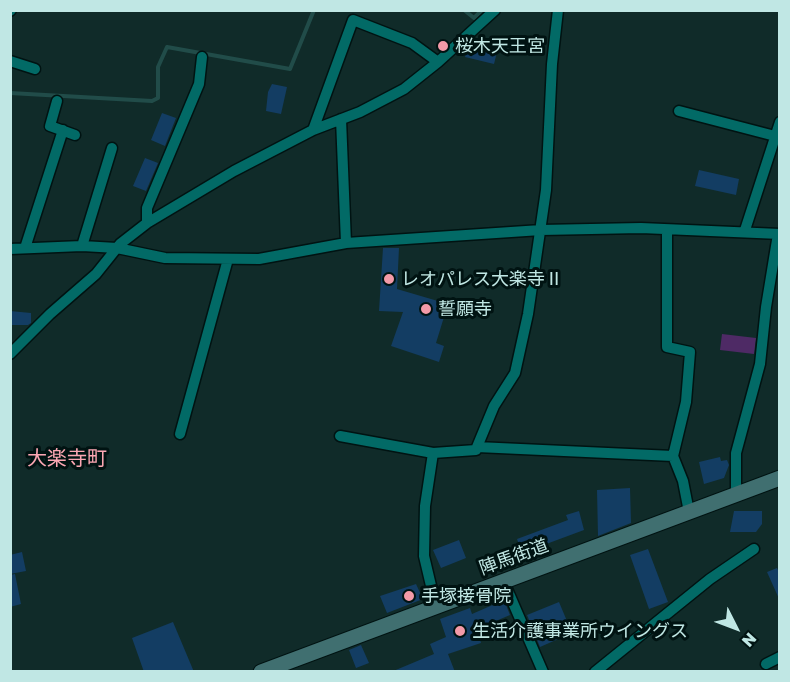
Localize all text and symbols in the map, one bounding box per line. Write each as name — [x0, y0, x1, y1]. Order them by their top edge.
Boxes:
place label: 桜木天王宮 — [455, 35, 545, 57]
marker: 桜木天王宮 — [436, 39, 450, 53]
place label: レオパレス大楽寺Ⅱ — [401, 268, 563, 290]
marker: レオパレス大楽寺Ⅱ — [382, 272, 396, 286]
place label: 誓願寺 — [438, 298, 492, 320]
marker: 誓願寺 — [419, 302, 433, 316]
district label: 大楽寺町 — [27, 447, 107, 471]
street label: 陣馬街道 — [476, 535, 552, 579]
place label: 手塚接骨院 — [421, 585, 511, 607]
marker: 手塚接骨院 — [402, 589, 416, 603]
north arrow — [706, 598, 766, 658]
place label: 生活介護事業所ウイングス — [472, 620, 688, 642]
marker: 生活介護事業所ウイングス — [453, 624, 467, 638]
text: N — [738, 629, 761, 651]

